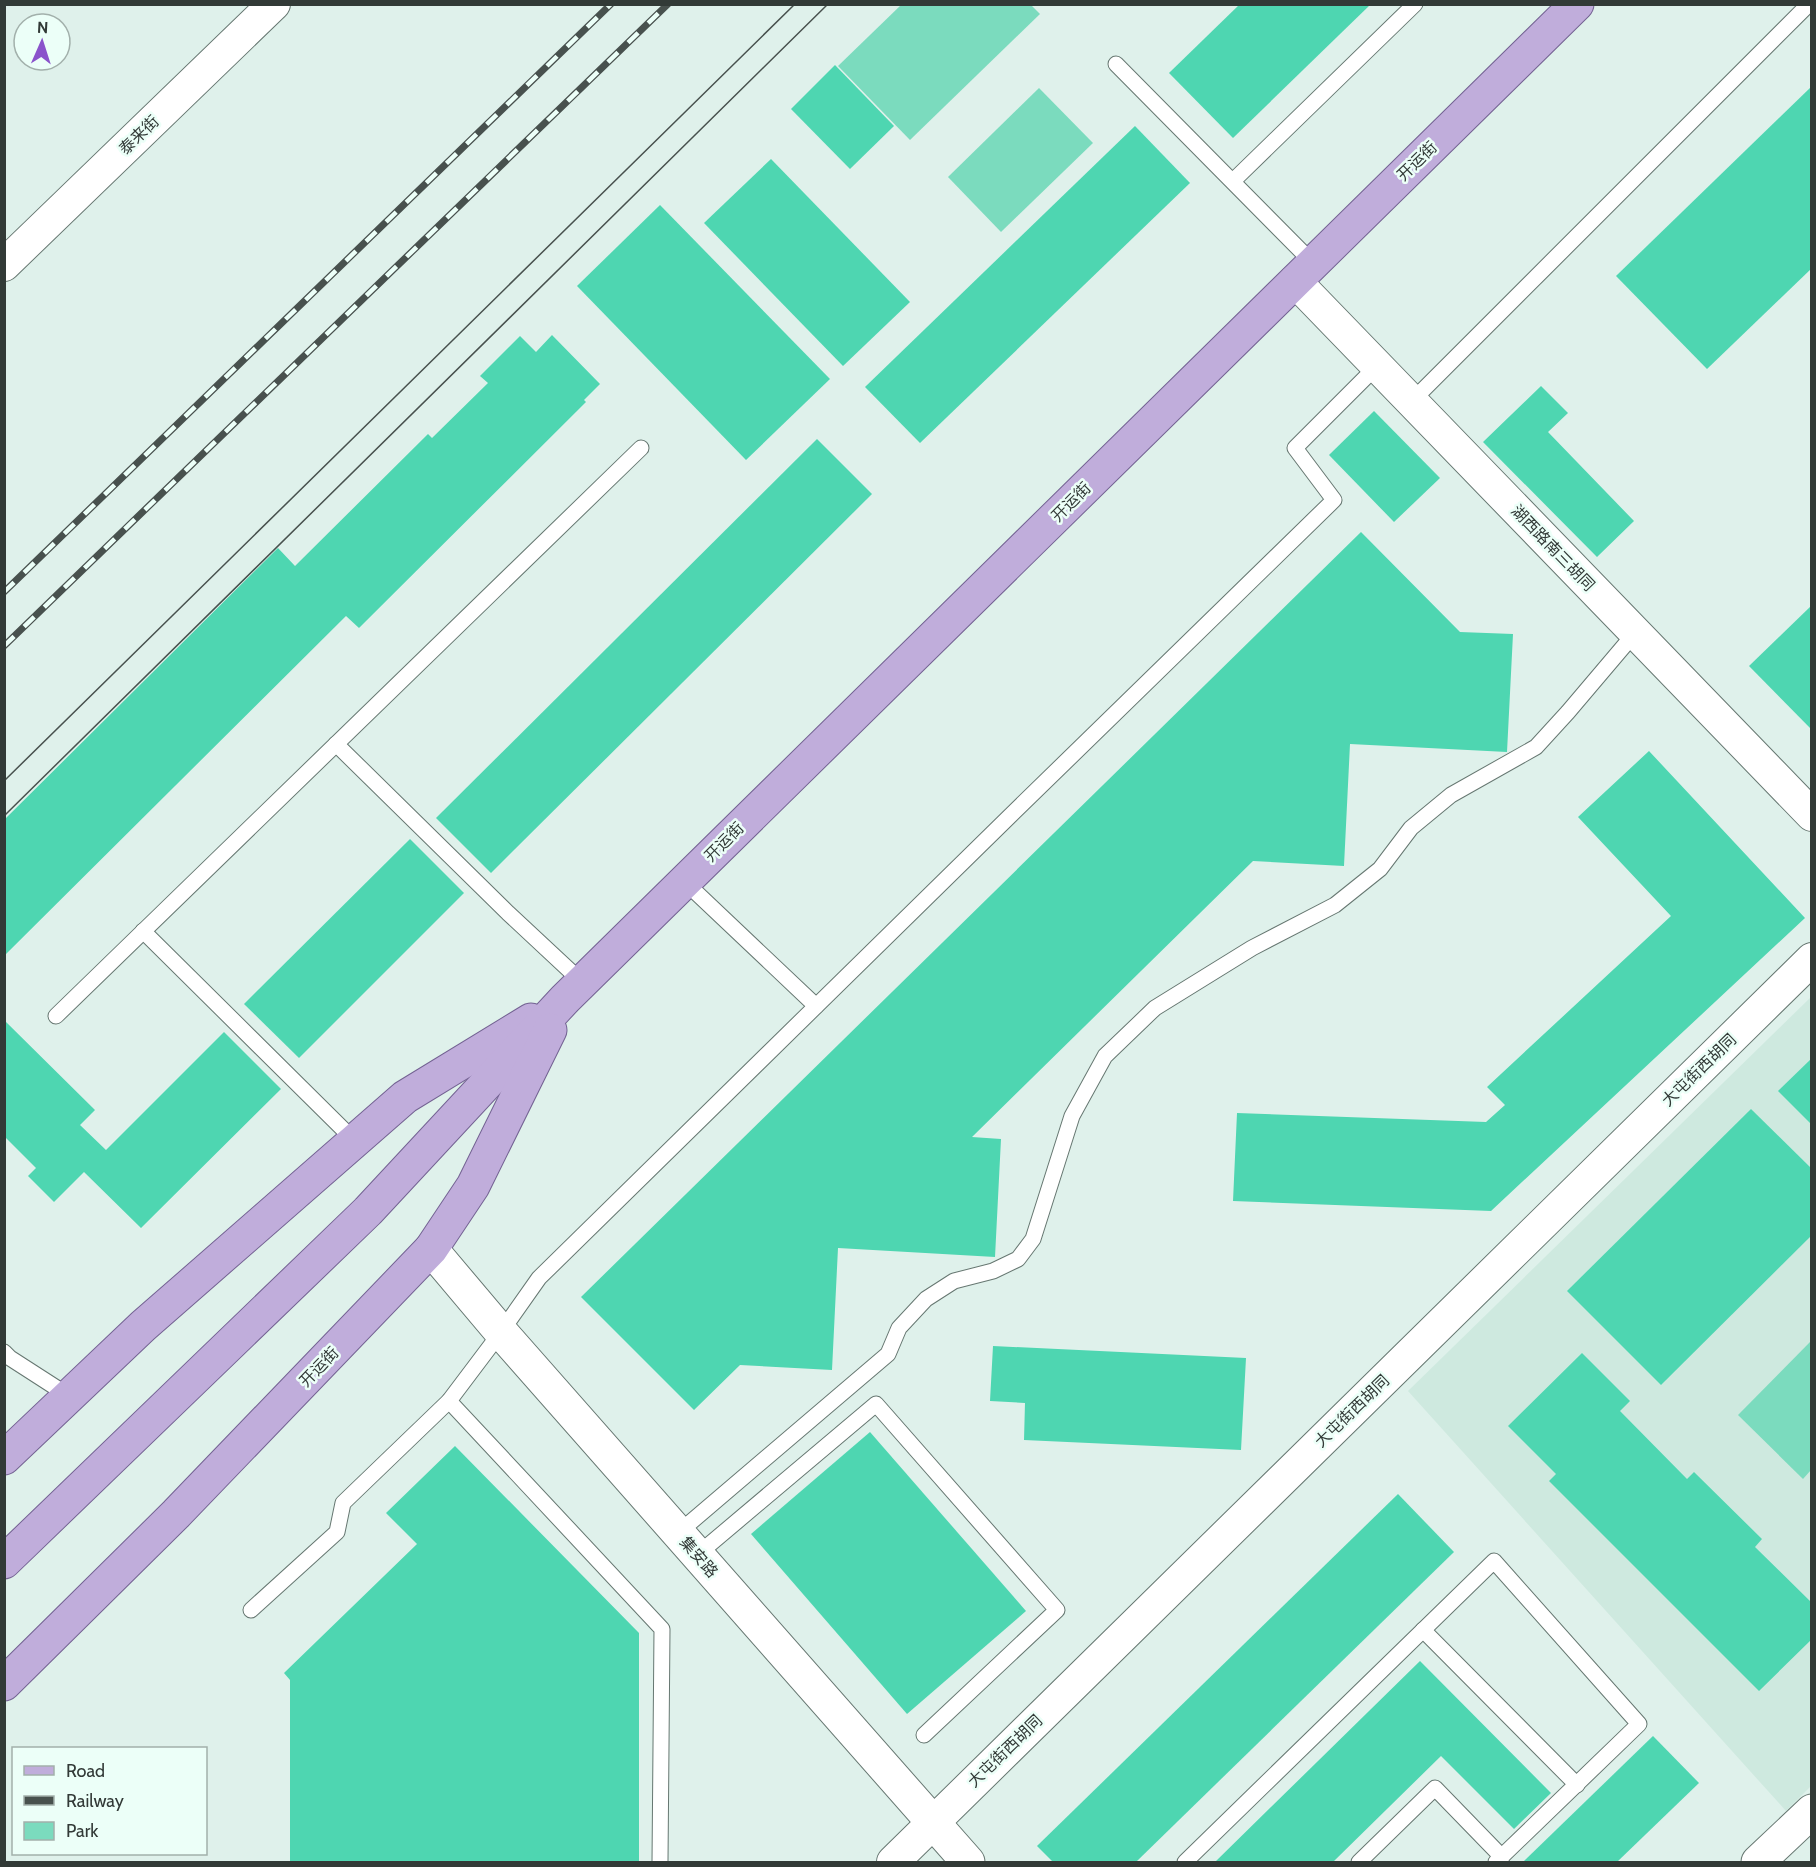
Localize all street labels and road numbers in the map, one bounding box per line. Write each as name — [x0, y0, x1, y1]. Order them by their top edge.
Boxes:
street label: 泰来街 — [115, 111, 163, 159]
street label: 开运街 — [1393, 137, 1441, 185]
street label: 开运街 — [1047, 478, 1095, 526]
street label: 湖西路南三胡同 — [1507, 501, 1599, 595]
street label: 开运街 — [700, 818, 748, 866]
street label: 大屯街西胡同 — [1658, 1030, 1740, 1110]
street label: 开运街 — [295, 1343, 343, 1391]
street label: 大屯街西胡同 — [1311, 1371, 1393, 1451]
street label: 集安路 — [676, 1533, 722, 1581]
street label: 大屯街西胡同 — [964, 1711, 1046, 1791]

